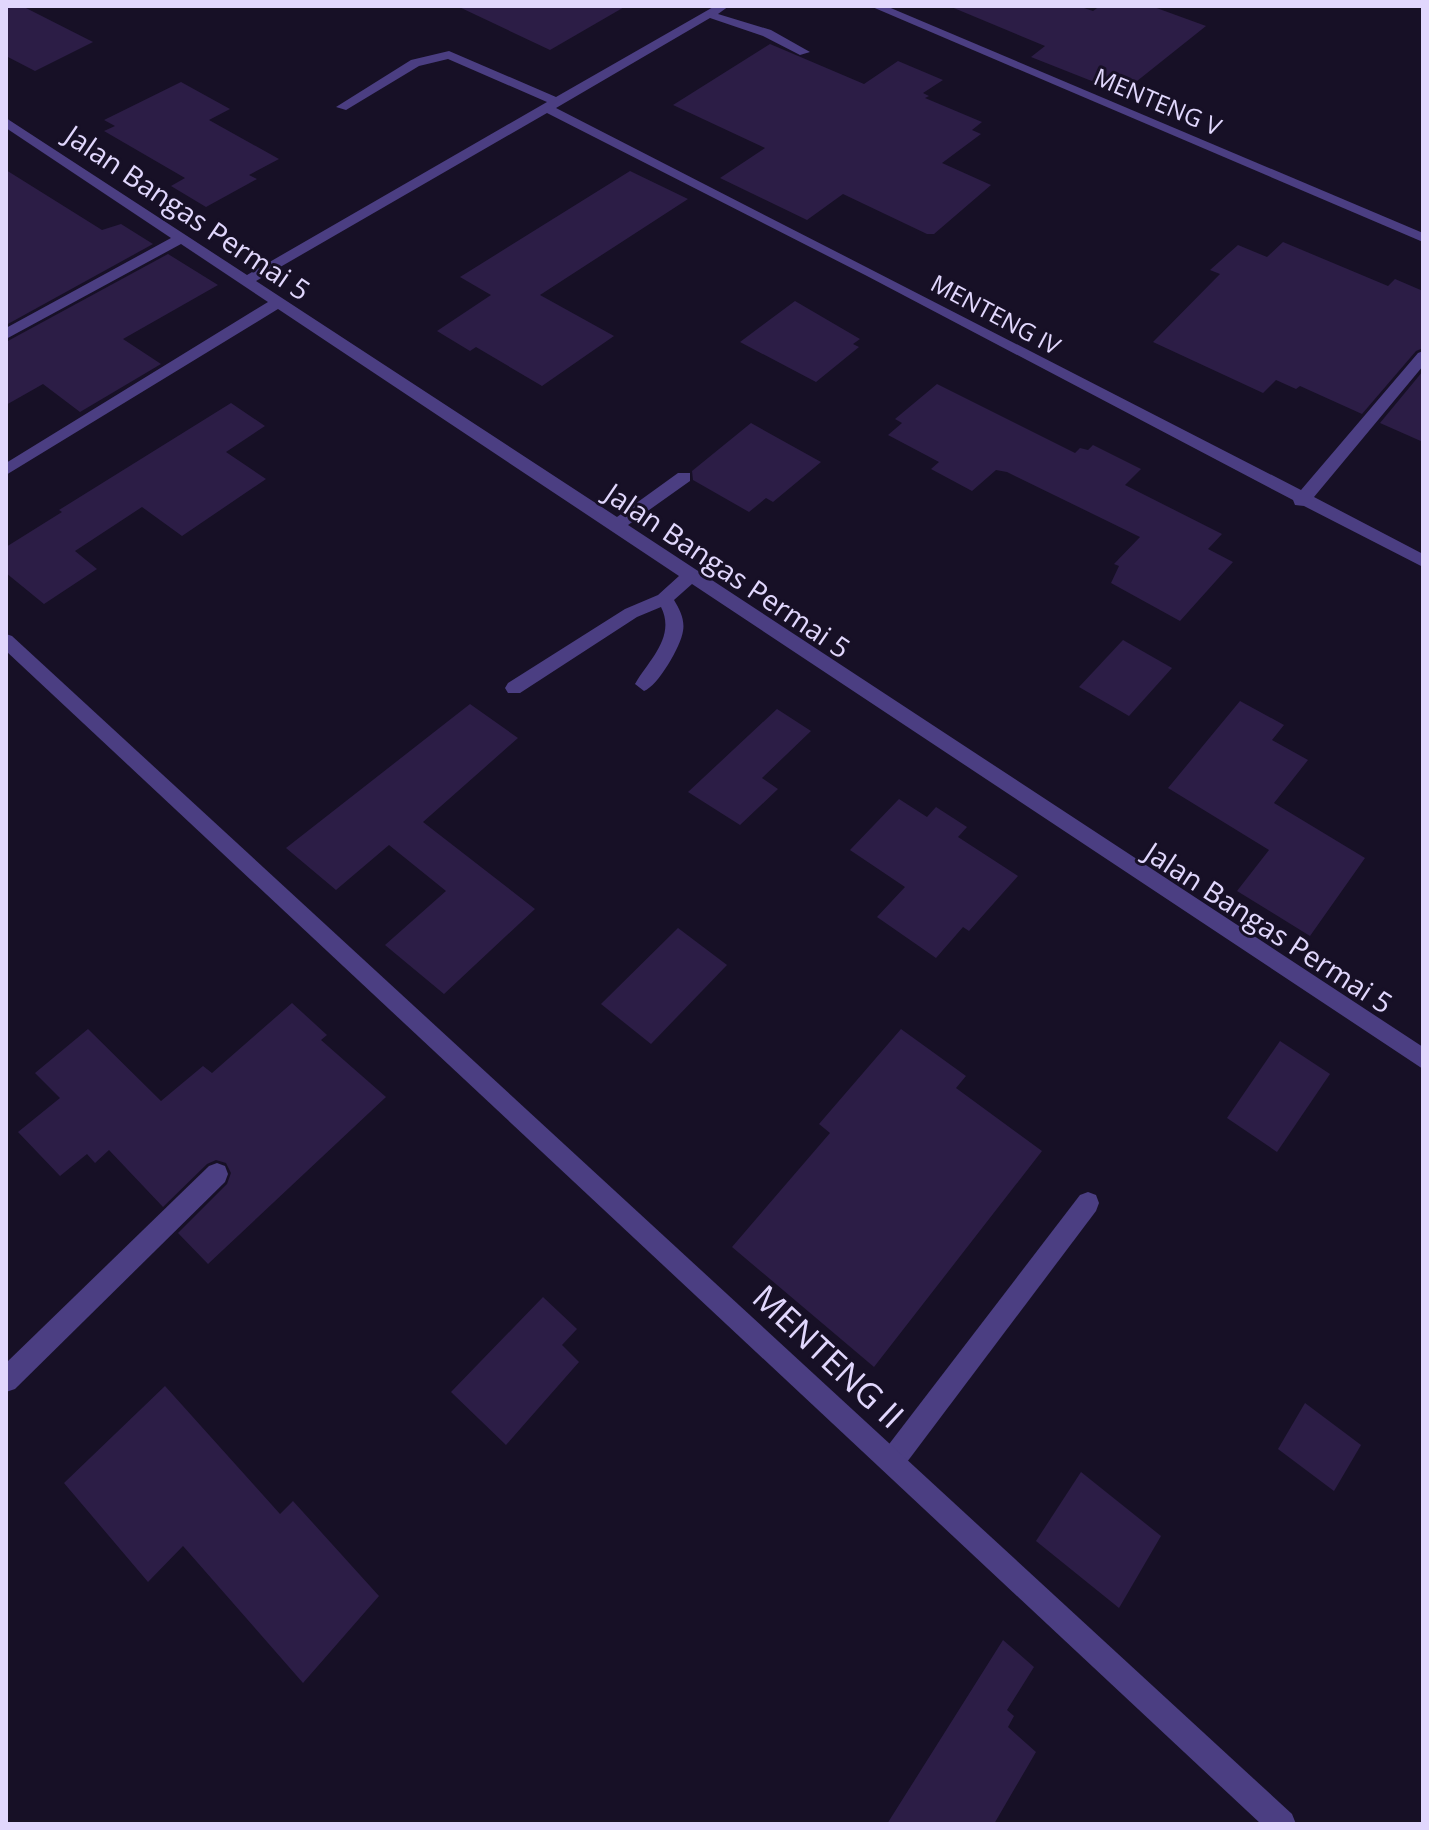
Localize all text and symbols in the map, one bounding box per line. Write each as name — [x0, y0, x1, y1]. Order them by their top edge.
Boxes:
street label: MENTENG V — [1089, 59, 1227, 143]
street label: Jalan Bangas Permai 5 — [55, 114, 318, 308]
street label: MENTENG IV — [925, 266, 1067, 362]
street label: Jalan Bangas Permai 5 — [595, 472, 858, 666]
street label: Jalan Bangas Permai 5 — [1135, 831, 1400, 1021]
street label: MENTENG II — [744, 1274, 914, 1438]

